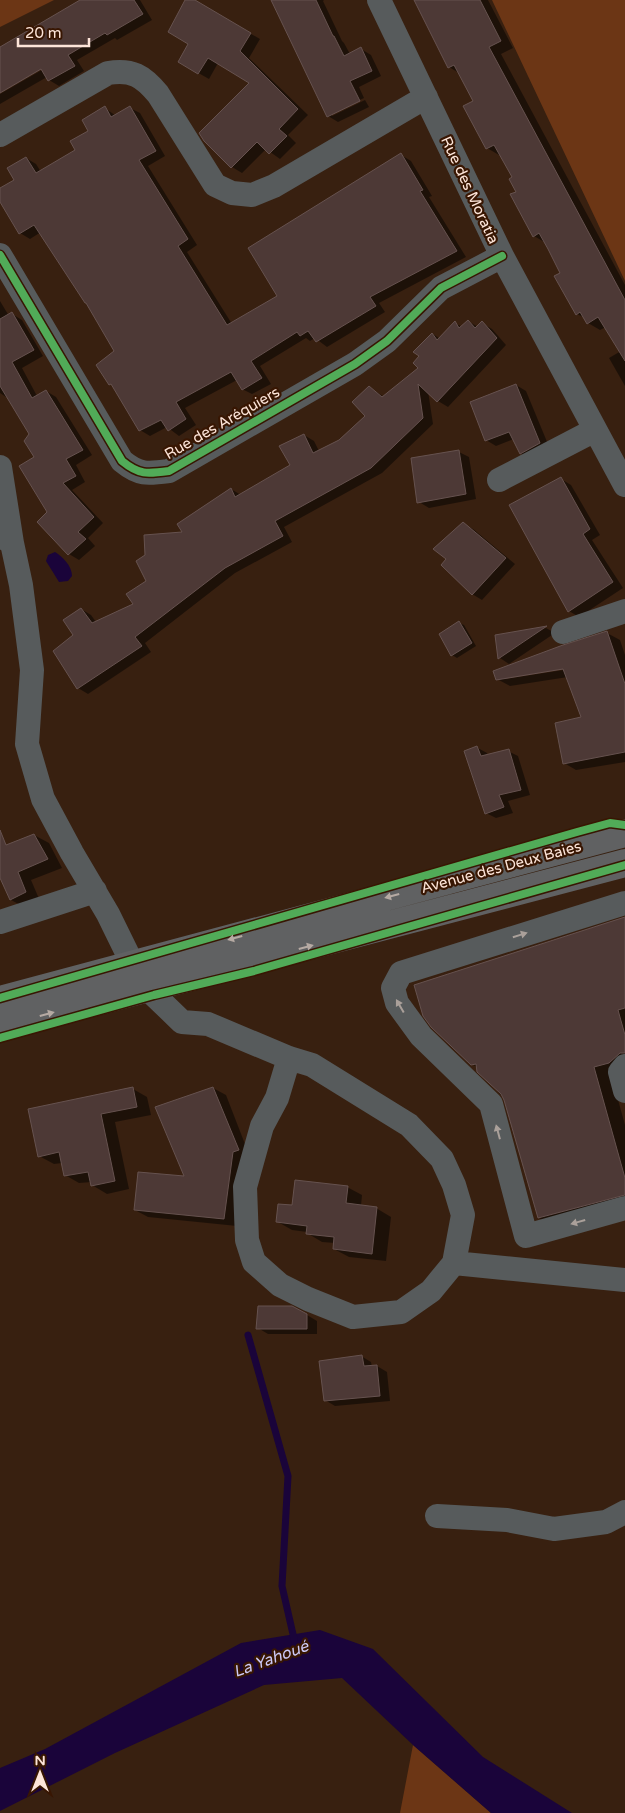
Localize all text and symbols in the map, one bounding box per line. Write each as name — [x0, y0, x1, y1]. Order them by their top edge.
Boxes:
scale bar — [18, 15, 89, 47]
text: 20 m — [25, 24, 62, 42]
street label: Rue des Moratia — [437, 133, 503, 247]
street label: Rue des Aréquiers — [161, 383, 283, 463]
street label: Avenue des Deux Baies — [419, 837, 583, 897]
one-way arrow — [385, 892, 400, 900]
one-way arrow — [513, 931, 528, 939]
one-way arrow — [227, 934, 242, 942]
one-way arrow — [298, 942, 313, 950]
one-way arrow — [396, 999, 404, 1014]
one-way arrow — [40, 1010, 55, 1018]
one-way arrow — [494, 1124, 502, 1139]
one-way arrow — [571, 1218, 586, 1226]
water label: La Yahoué — [231, 1636, 312, 1682]
north arrow — [15, 1748, 65, 1798]
text: N — [34, 1752, 46, 1769]

